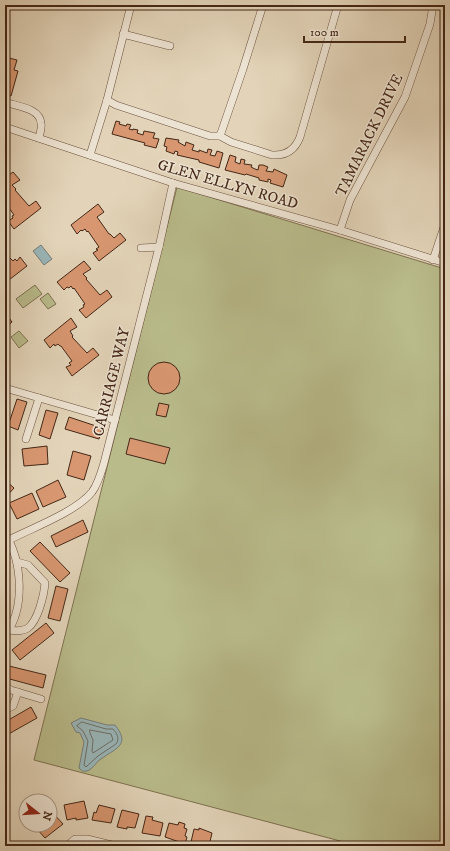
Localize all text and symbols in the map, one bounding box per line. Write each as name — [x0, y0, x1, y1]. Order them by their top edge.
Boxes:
scale bar — [304, 18, 405, 44]
text: 100 m — [310, 25, 339, 40]
street label: TAMARACK DRIVE — [331, 70, 408, 200]
street label: GLEN ELLYN ROAD — [155, 155, 300, 214]
street label: CARRIAGE WAY — [89, 325, 134, 438]
north arrow — [18, 793, 58, 833]
text: N — [39, 809, 55, 822]

